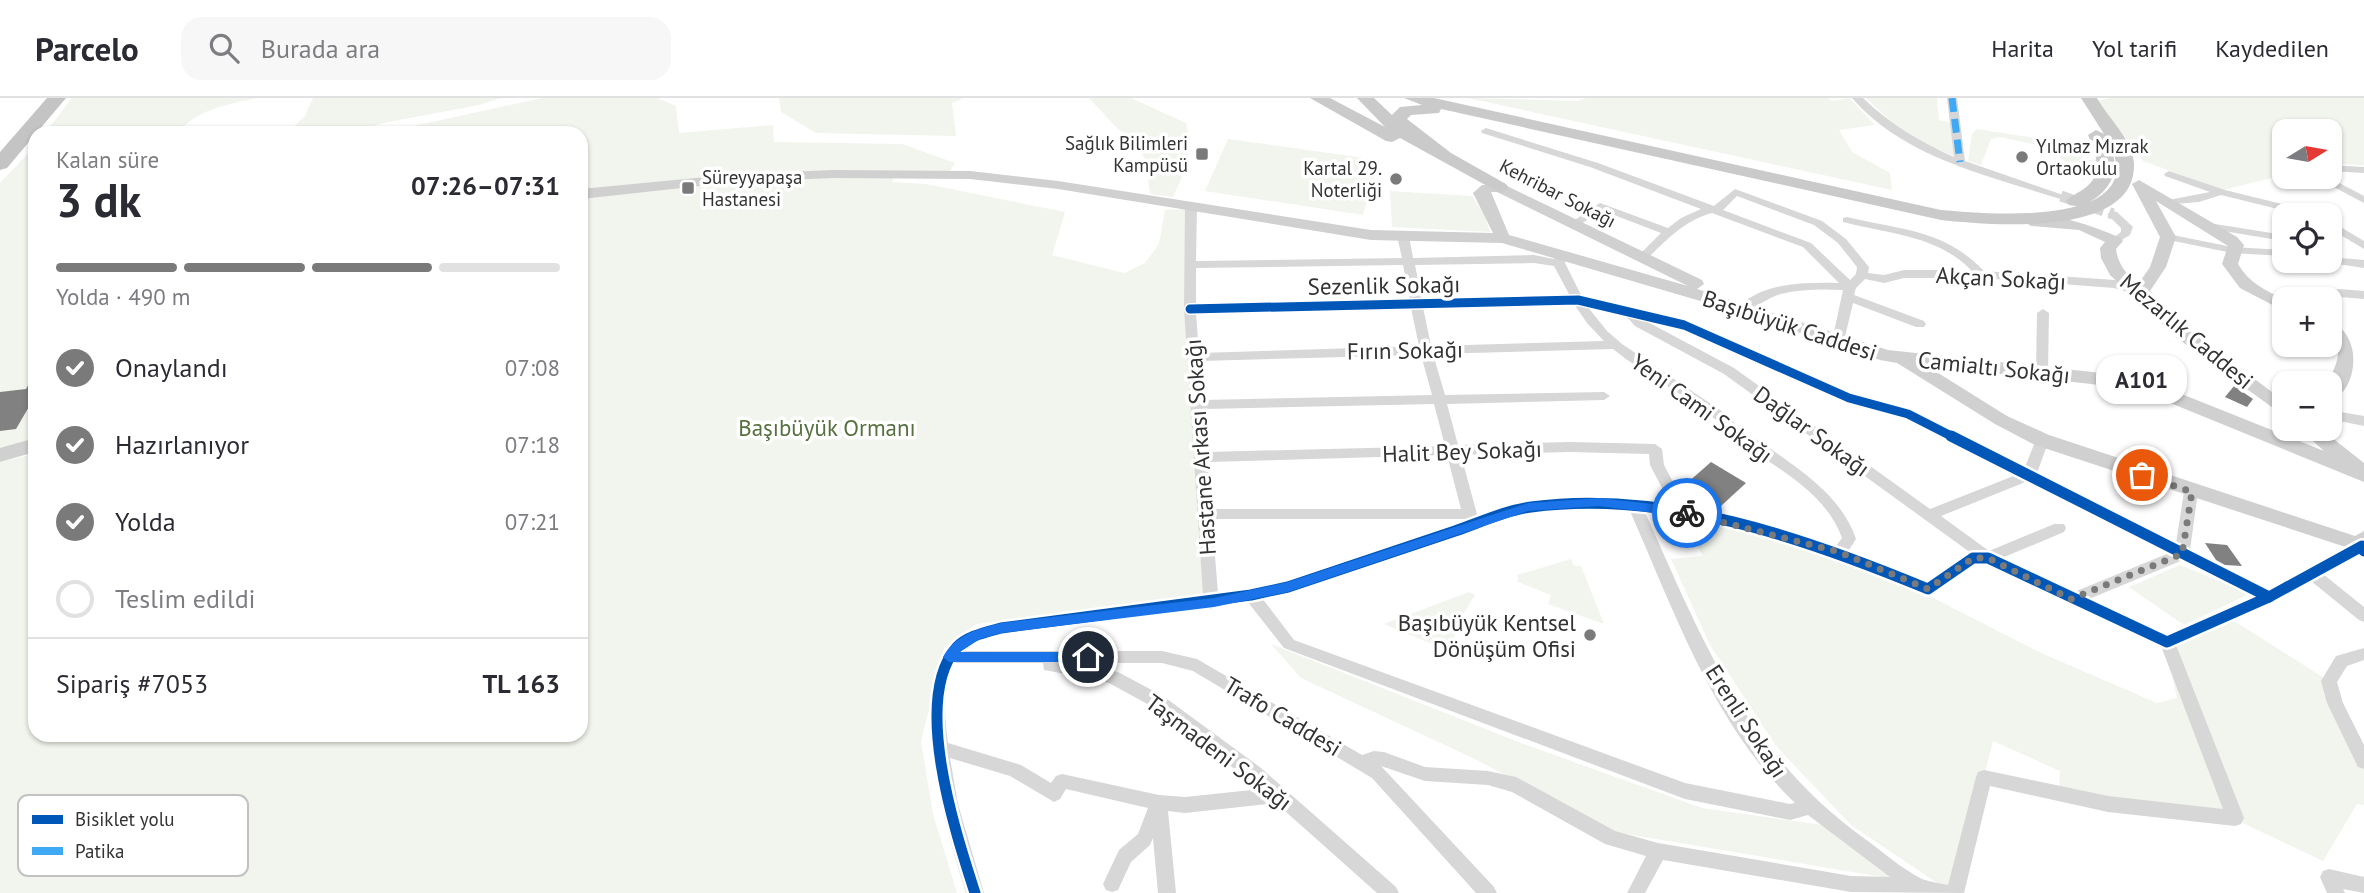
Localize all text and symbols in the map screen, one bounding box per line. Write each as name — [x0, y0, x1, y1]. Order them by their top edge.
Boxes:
search box — [181, 17, 671, 80]
text: Parcelo — [35, 27, 139, 70]
icon: search — [205, 29, 243, 67]
text: Burada ara — [261, 32, 380, 65]
text: Harita — [1991, 33, 2054, 64]
text: Yol tarifi — [2092, 33, 2177, 64]
text: Kaydedilen — [2215, 33, 2329, 64]
north arrow — [2272, 119, 2342, 189]
map controls — [2272, 119, 2342, 441]
place label: Sağlık Bilimleri Kampüsü — [1065, 131, 1188, 177]
place label: Yılmaz Mızrak Ortaokulu — [2036, 134, 2149, 180]
text: Kalan süre — [56, 145, 159, 174]
marker: Sağlık Bilimleri Kampüsü — [1194, 146, 1210, 162]
marker: Yılmaz Mızrak Ortaokulu — [2014, 149, 2030, 165]
street label: Kehribar Sokağı — [1496, 153, 1620, 233]
place label: Kartal 29. Noterliği — [1303, 156, 1382, 202]
place label: Süreyyapaşa Hastanesi — [702, 165, 802, 211]
text: 07:26–07:31 — [411, 169, 560, 202]
text: 3 dk — [56, 170, 141, 230]
marker: Kartal 29. Noterliği — [1388, 171, 1404, 187]
marker: Süreyyapaşa Hastanesi — [680, 180, 696, 196]
button: locate — [2272, 203, 2342, 273]
street label: Akçan Sokağı — [1935, 260, 2067, 296]
street label: Mezarlık Caddesi — [2115, 267, 2259, 395]
street label: Sezenlik Sokağı — [1307, 269, 1461, 301]
text: Yolda · 490 m — [56, 282, 191, 311]
street label: Başıbüyük Caddesi — [1699, 283, 1881, 367]
button: + — [2272, 287, 2342, 357]
street label: Fırın Sokağı — [1347, 334, 1463, 366]
street label: Hastane Arkası Sokağı — [1178, 338, 1222, 556]
street label: Camialtı Sokağı — [1917, 345, 2071, 389]
street label: Yeni Cami Sokağı — [1625, 347, 1779, 469]
icon: check — [56, 349, 94, 387]
text: Onaylandı — [115, 351, 228, 384]
text: 07:08 — [505, 353, 560, 382]
callout: A101 — [2096, 356, 2188, 405]
text: A101 — [2115, 365, 2168, 394]
button: − — [2272, 371, 2342, 441]
street label: Dağlar Sokağı — [1748, 379, 1876, 483]
park label: Başıbüyük Ormanı — [738, 413, 916, 442]
icon: check — [56, 426, 94, 464]
text: Hazırlanıyor — [115, 428, 249, 461]
text: 07:18 — [505, 430, 560, 459]
street label: Halit Bey Sokağı — [1382, 434, 1542, 468]
pin — [2112, 445, 2172, 505]
icon: bag — [2123, 456, 2161, 494]
courier — [1652, 478, 1722, 548]
icon: bike — [1668, 494, 1706, 532]
icon: check — [56, 503, 94, 541]
text: Yolda — [115, 505, 176, 538]
text: 07:21 — [505, 507, 560, 536]
text: Teslim edildi — [115, 582, 256, 615]
place label: Başıbüyük Kentsel Dönüşüm Ofisi — [1398, 608, 1576, 663]
pin — [1058, 627, 1118, 687]
marker: Başıbüyük Kentsel Dönüşüm Ofisi — [1582, 627, 1598, 643]
icon: home — [1069, 638, 1107, 676]
street label: Erenli Sokağı — [1700, 659, 1794, 783]
text: Sipariş #7053 — [56, 667, 208, 700]
text: TL 163 — [482, 667, 560, 700]
street label: Trafo Caddesi — [1219, 670, 1347, 762]
street label: Taşmadeni Sokağı — [1140, 687, 1298, 817]
legend — [18, 795, 248, 876]
text: Bisiklet yolu — [75, 807, 174, 831]
text: Patika — [75, 839, 124, 863]

